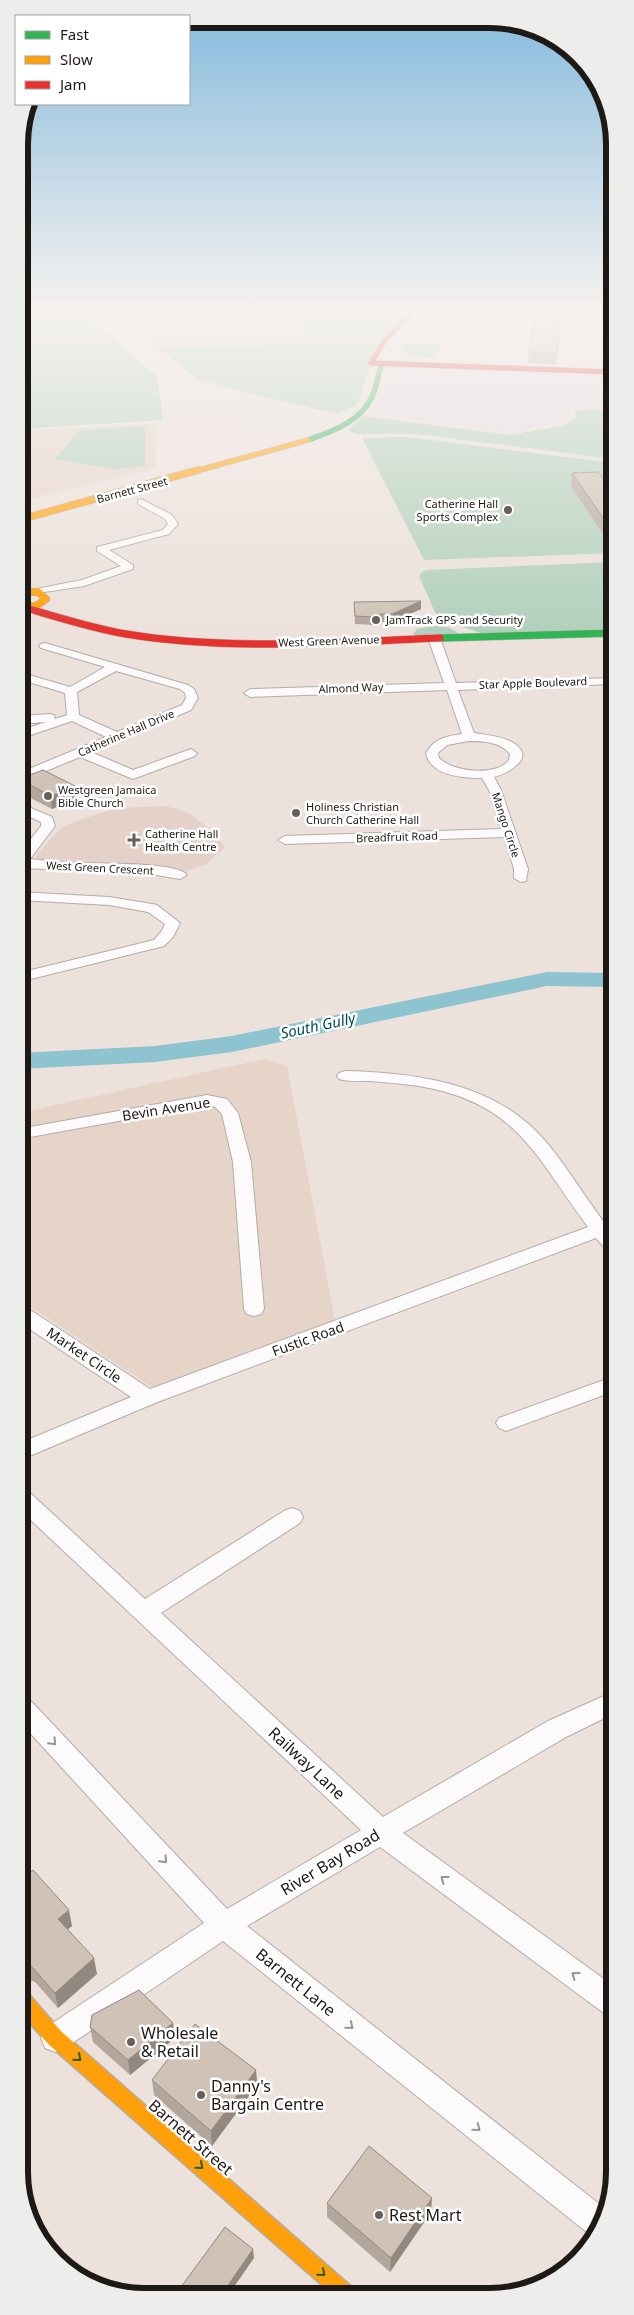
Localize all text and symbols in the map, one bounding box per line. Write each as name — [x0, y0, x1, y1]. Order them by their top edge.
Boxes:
legend — [15, 15, 190, 105]
text: Fast — [60, 24, 89, 44]
text: Slow — [60, 49, 93, 69]
text: Jam — [58, 74, 87, 94]
street label: Barnett Street — [95, 473, 169, 506]
place label: Catherine Hall Sports Complex — [417, 496, 498, 524]
marker: Catherine Hall Sports Complex — [502, 504, 514, 516]
place label: JamTrack GPS and Security — [385, 612, 523, 627]
marker: JamTrack GPS and Security — [370, 614, 382, 626]
street label: West Green Avenue — [278, 631, 380, 650]
street label: Star Apple Boulevard — [479, 673, 587, 692]
street label: Almond Way — [318, 679, 384, 696]
street label: Catherine Hall Drive — [75, 705, 176, 760]
place label: Westgreen Jamaica Bible Church — [58, 782, 157, 810]
marker: Westgreen Jamaica Bible Church — [42, 790, 54, 802]
street label: Mango Circle — [489, 790, 524, 859]
place label: Holiness Christian Church Catherine Hall — [306, 799, 419, 827]
marker: Holiness Christian Church Catherine Hall — [290, 807, 302, 819]
place label: Catherine Hall Health Centre — [145, 826, 218, 854]
street label: Breadfruit Road — [356, 828, 438, 845]
marker: Catherine Hall Health Centre — [127, 833, 141, 847]
street label: West Green Crescent — [46, 857, 154, 878]
water label: South Gully — [279, 1007, 358, 1043]
street label: Bevin Avenue — [121, 1092, 211, 1125]
street label: Fustic Road — [269, 1317, 346, 1360]
street label: Market Circle — [43, 1322, 126, 1387]
street label: Railway Lane — [264, 1722, 350, 1804]
one-way arrow — [47, 1736, 56, 1745]
street label: River Bay Road — [276, 1824, 384, 1900]
one-way arrow — [158, 1855, 167, 1864]
one-way arrow — [440, 1876, 450, 1885]
street label: Barnett Lane — [251, 1943, 341, 2021]
one-way arrow — [572, 1972, 581, 1981]
one-way arrow — [345, 2021, 354, 2030]
place label: Wholesale & Retail — [141, 2022, 218, 2062]
marker: Wholesale & Retail — [125, 2036, 137, 2048]
one-way arrow — [72, 2053, 81, 2062]
place label: Danny's Bargain Centre — [211, 2075, 324, 2115]
marker: Danny's Bargain Centre — [195, 2089, 207, 2101]
street label: Barnett Street — [144, 2094, 238, 2180]
one-way arrow — [471, 2123, 480, 2131]
one-way arrow — [194, 2160, 203, 2169]
place label: Rest Mart — [389, 2204, 462, 2226]
marker: Rest Mart — [373, 2209, 385, 2221]
one-way arrow — [316, 2267, 325, 2276]

